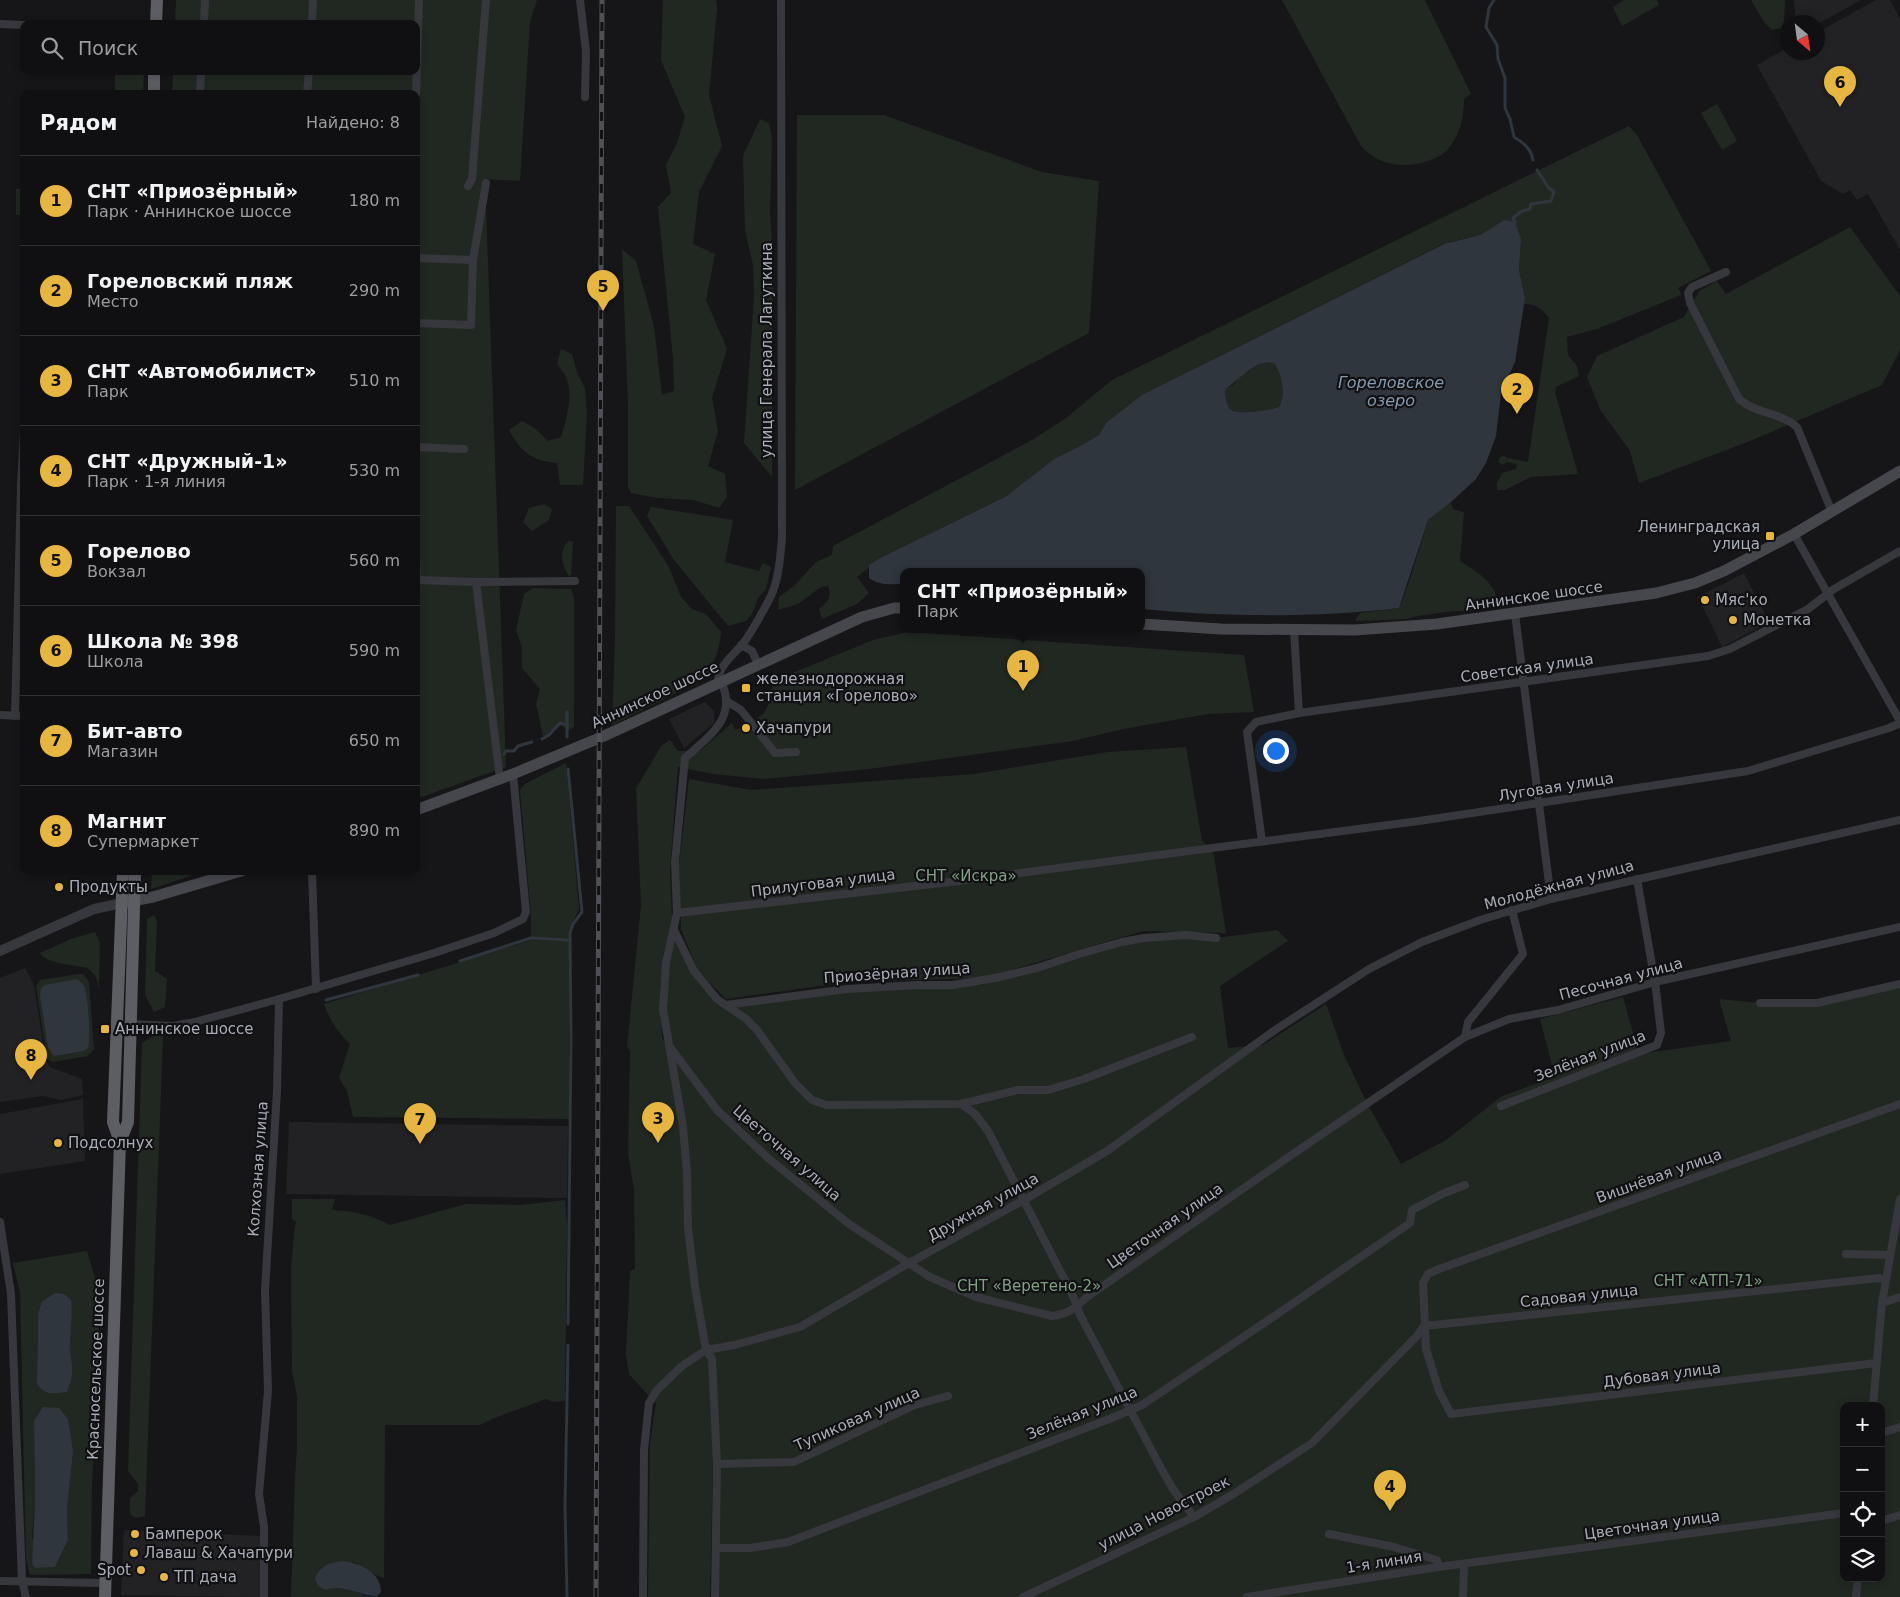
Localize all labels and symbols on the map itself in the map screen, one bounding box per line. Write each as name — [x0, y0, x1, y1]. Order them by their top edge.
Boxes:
north arrow — [1780, 15, 1825, 60]
pin: 6 — [1824, 66, 1856, 107]
street label: улица Генерала Лагуткина — [758, 242, 776, 458]
pin: 5 — [587, 270, 619, 311]
water label: Гореловское озеро — [1338, 373, 1444, 410]
pin: 2 — [1501, 373, 1533, 414]
place label: Ленинградская улица — [1638, 518, 1760, 553]
marker: Ленинградская улица — [1764, 530, 1776, 542]
street label: Аннинское шоссе — [1464, 577, 1604, 615]
place label: Мяс'ко — [1715, 591, 1768, 609]
marker: Мяс'ко — [1699, 594, 1711, 606]
place label: Монетка — [1743, 611, 1811, 629]
marker: Монетка — [1727, 614, 1739, 626]
pin: 1 — [1007, 650, 1039, 691]
street label: Советская улица — [1459, 650, 1595, 686]
street label: Аннинское шоссе — [588, 658, 722, 732]
place label: железнодорожная станция «Горелово» — [756, 670, 918, 705]
marker: железнодорожная станция «Горелово» — [740, 682, 752, 694]
place label: Хачапури — [756, 719, 831, 737]
marker: Хачапури — [740, 722, 752, 734]
your location — [1263, 738, 1289, 764]
street label: Луговая улица — [1497, 769, 1615, 805]
street label: Молодёжная улица — [1482, 856, 1636, 914]
street label: Прилуговая улица — [750, 865, 896, 901]
park label: СНТ «Искра» — [915, 867, 1017, 885]
place label: Продукты — [69, 878, 148, 896]
marker: Продукты — [53, 881, 65, 893]
street label: Песочная улица — [1557, 954, 1685, 1004]
street label: Приозёрная улица — [823, 959, 971, 987]
place label: Аннинское шоссе — [115, 1020, 254, 1038]
marker: Аннинское шоссе — [99, 1023, 111, 1035]
street label: Зелёная улица — [1532, 1026, 1648, 1086]
pin: 8 — [15, 1039, 47, 1080]
street label: Колхозная улица — [244, 1101, 272, 1237]
street label: Цветочная улица — [729, 1101, 845, 1205]
pin: 3 — [642, 1102, 674, 1143]
pin: 7 — [404, 1103, 436, 1144]
place label: Подсолнух — [68, 1134, 154, 1152]
marker: Подсолнух — [52, 1137, 64, 1149]
street label: Вишнёвая улица — [1594, 1145, 1724, 1207]
street label: Дружная улица — [924, 1169, 1042, 1245]
street label: Цветочная улица — [1104, 1179, 1226, 1273]
park label: СНТ «АТП-71» — [1653, 1272, 1763, 1290]
park label: СНТ «Веретено-2» — [957, 1277, 1101, 1295]
street label: Красносельское шоссе — [84, 1278, 108, 1460]
street label: Садовая улица — [1519, 1281, 1639, 1311]
street label: Дубовая улица — [1602, 1359, 1722, 1391]
street label: Тупиковая улица — [791, 1383, 922, 1455]
street label: Зелёная улица — [1024, 1383, 1140, 1443]
pin: 4 — [1374, 1470, 1406, 1511]
street label: улица Новостроек — [1095, 1472, 1233, 1554]
street label: Цветочная улица — [1583, 1507, 1721, 1543]
place label: Бамперок — [145, 1525, 223, 1543]
marker: Бамперок — [129, 1528, 141, 1540]
place label: Лаваш & Хачапури — [144, 1544, 293, 1562]
marker: Лаваш & Хачапури — [128, 1547, 140, 1559]
street label: 1-я линия — [1345, 1547, 1423, 1577]
place label: Spot — [97, 1561, 131, 1579]
marker: Spot — [135, 1564, 147, 1576]
place label: ТП дача — [173, 1568, 237, 1586]
marker: ТП дача — [158, 1571, 170, 1583]

